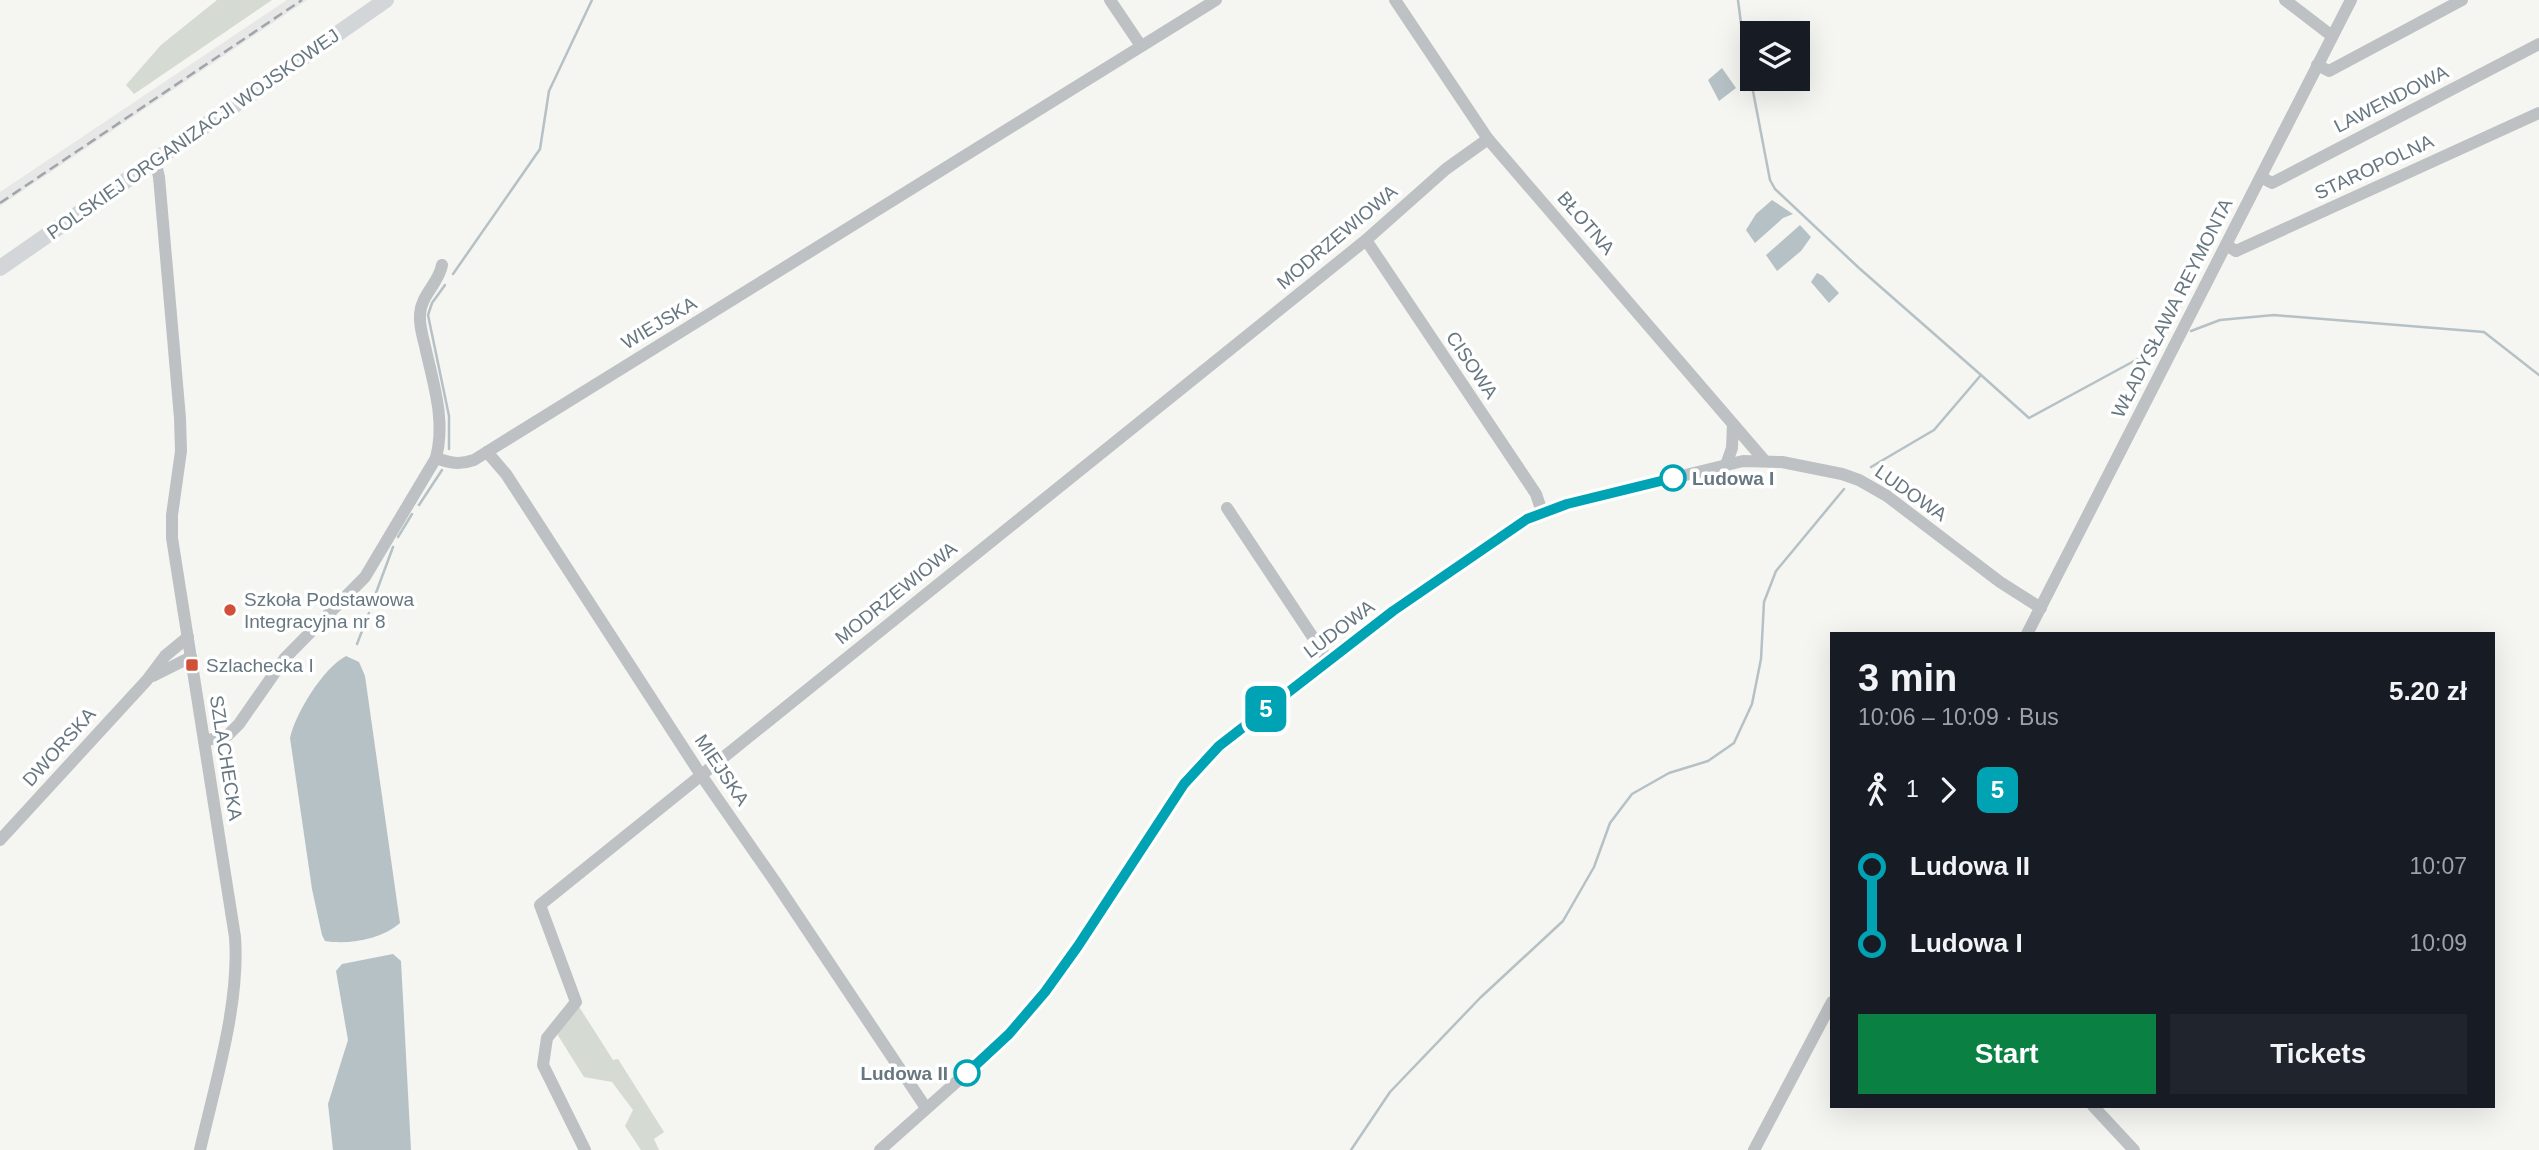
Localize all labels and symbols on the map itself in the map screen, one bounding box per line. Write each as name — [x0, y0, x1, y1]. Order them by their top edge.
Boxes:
street label: POLSKIEJ ORGANIZACJI WOJSKOWEJ — [43, 25, 343, 243]
street label: LAWENDOWA — [2330, 61, 2452, 137]
street label: STAROPOLNA — [2311, 130, 2437, 204]
street label: MODRZEWIOWA — [1273, 180, 1402, 293]
street label: BŁOTNA — [1553, 187, 1619, 259]
street label: WŁADYSŁAWA REYMONTA — [2107, 195, 2237, 421]
street label: WIEJSKA — [618, 292, 700, 353]
street label: CISOWA — [1442, 327, 1502, 403]
street label: LUDOWA — [1871, 461, 1951, 525]
marker: Ludowa I — [1660, 465, 1686, 491]
place label: Ludowa I — [1692, 468, 1774, 489]
street label: MODRZEWIOWA — [831, 537, 961, 648]
place label: Szkoła Podstawowa Integracyjna nr 8 — [244, 589, 414, 632]
street label: LUDOWA — [1300, 596, 1379, 662]
marker: Szkoła Podstawowa Integracyjna nr 8 — [222, 602, 238, 618]
place label: Szlachecka I — [206, 655, 314, 676]
marker: Szlachecka I — [184, 657, 200, 673]
line badge: 5 — [1243, 686, 1289, 732]
street label: SZLACHECKA — [206, 694, 246, 823]
street label: DWORSKA — [18, 703, 100, 791]
street label: MIEJSKA — [691, 730, 754, 810]
marker: Ludowa II — [954, 1060, 980, 1086]
place label: Ludowa II — [860, 1063, 948, 1084]

